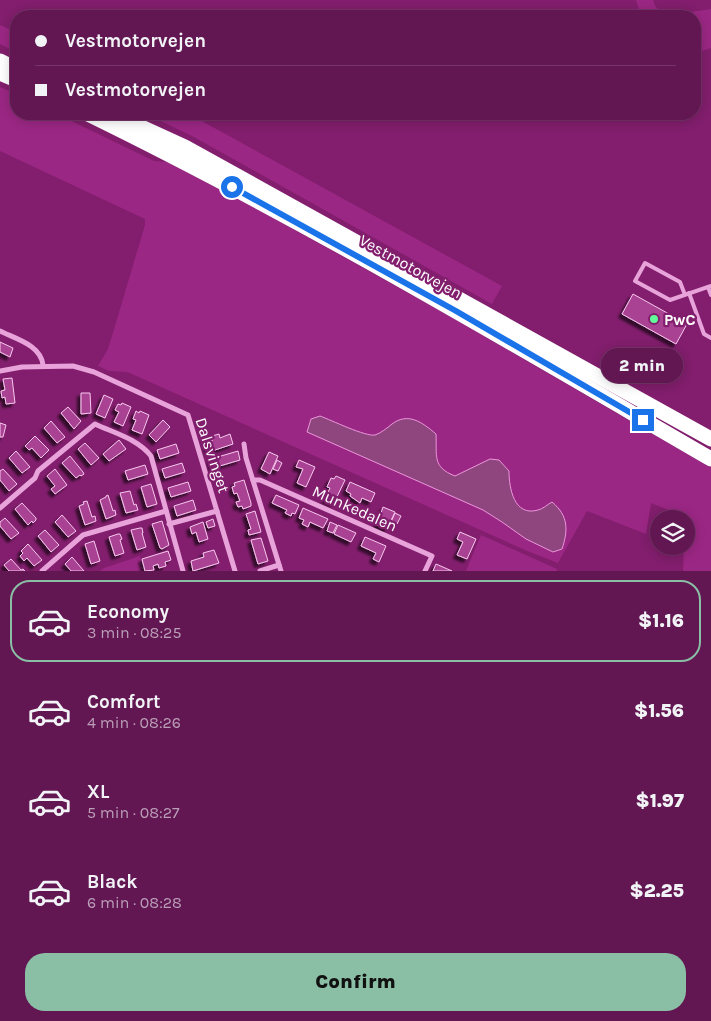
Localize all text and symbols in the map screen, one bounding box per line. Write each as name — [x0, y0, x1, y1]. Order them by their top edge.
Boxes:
text: Vestmotorvejen — [65, 30, 206, 52]
text: Vestmotorvejen — [65, 79, 206, 101]
route start — [221, 176, 243, 198]
street label: Vestmotorvejen — [356, 230, 465, 303]
place label: PwC — [664, 310, 696, 329]
marker: PwC — [648, 313, 660, 325]
callout: 2 min — [602, 348, 684, 382]
text: 2 min — [619, 356, 665, 375]
route end — [632, 409, 654, 431]
street label: Dalsvinget — [191, 415, 234, 495]
street label: Munkedalen — [309, 481, 400, 536]
map controls — [650, 510, 695, 555]
button: layers — [650, 510, 695, 555]
icon: car — [27, 599, 72, 644]
text: Economy — [87, 601, 169, 623]
text: $1.16 — [638, 610, 684, 632]
text: 3 min · 08:25 — [87, 623, 181, 642]
icon: car — [27, 689, 72, 734]
text: Comfort — [87, 691, 161, 713]
text: $1.56 — [634, 700, 684, 722]
text: 4 min · 08:26 — [87, 713, 181, 732]
icon: car — [27, 779, 72, 824]
text: XL — [87, 781, 109, 803]
text: $1.97 — [635, 790, 684, 812]
text: 5 min · 08:27 — [87, 803, 179, 822]
icon: car — [27, 869, 72, 914]
text: Black — [87, 871, 138, 893]
text: $2.25 — [629, 880, 684, 902]
text: 6 min · 08:28 — [87, 893, 182, 912]
button: Confirm — [25, 953, 686, 1011]

